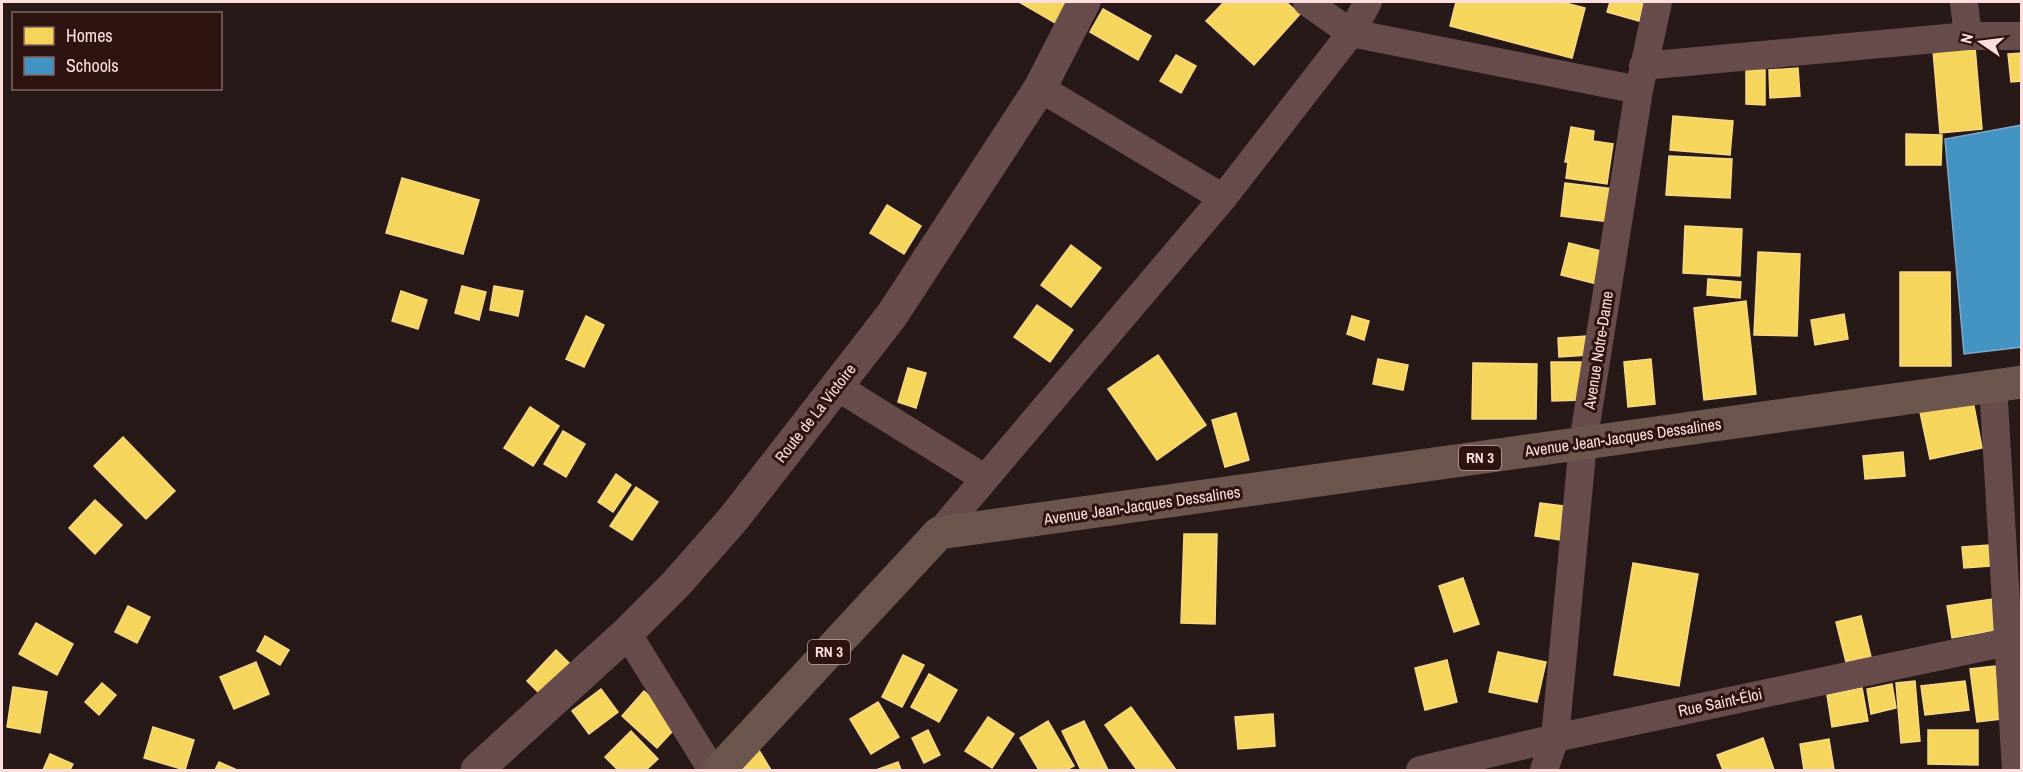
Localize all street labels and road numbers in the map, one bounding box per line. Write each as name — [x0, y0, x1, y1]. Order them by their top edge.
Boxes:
street label: Avenue Notre-Dame — [1578, 289, 1618, 412]
street label: Route de La Victoire — [769, 359, 861, 467]
street label: Avenue Jean-Jacques Dessalines — [1522, 412, 1723, 462]
road number: RN 3 — [1459, 446, 1501, 470]
street label: Avenue Jean-Jacques Dessalines — [1041, 480, 1242, 530]
road number: RN 3 — [808, 640, 850, 664]
street label: Rue Saint-Éloi — [1676, 682, 1764, 722]

